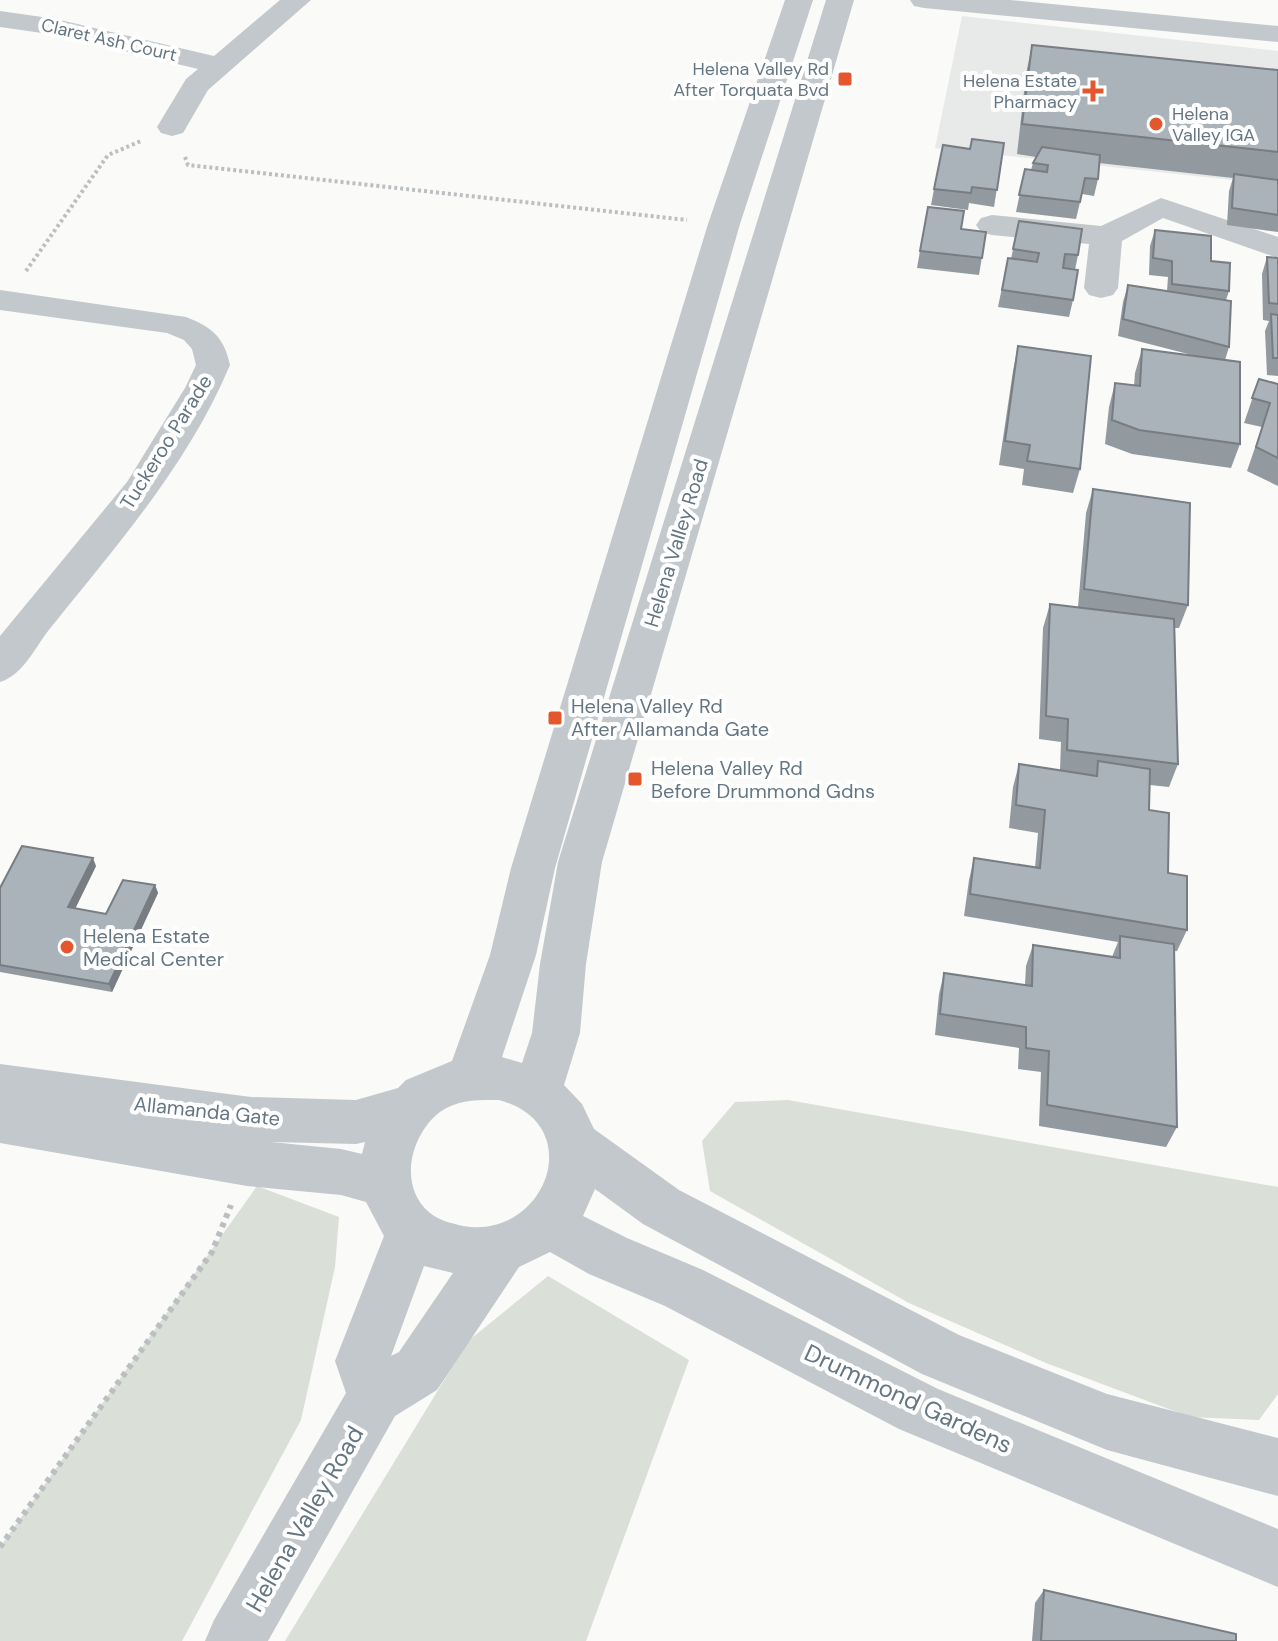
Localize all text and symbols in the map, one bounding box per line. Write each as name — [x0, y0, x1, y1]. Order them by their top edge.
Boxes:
street label: Claret Ash Court — [39, 13, 179, 67]
place label: Helena Valley Rd After Torquata Bvd — [673, 57, 829, 102]
place label: Helena Estate Pharmacy — [963, 69, 1077, 114]
marker: Helena Valley Rd After Torquata Bvd — [836, 70, 854, 88]
marker: Helena Estate Pharmacy — [1084, 82, 1102, 100]
place label: Helena Valley IGA — [1172, 102, 1255, 147]
marker: Helena Valley IGA — [1147, 115, 1165, 133]
street label: Tuckeroo Parade — [114, 370, 218, 514]
street label: Helena Valley Road — [638, 456, 714, 630]
place label: Helena Valley Rd After Allamanda Gate — [571, 693, 769, 742]
marker: Helena Valley Rd After Allamanda Gate — [546, 709, 564, 727]
place label: Helena Valley Rd Before Drummond Gdns — [651, 755, 875, 804]
marker: Helena Valley Rd Before Drummond Gdns — [626, 770, 644, 788]
place label: Helena Estate Medical Center — [83, 923, 224, 972]
marker: Helena Estate Medical Center — [58, 938, 76, 956]
street label: Allamanda Gate — [133, 1090, 281, 1132]
street label: Drummond Gardens — [799, 1337, 1017, 1460]
street label: Helena Valley Road — [239, 1420, 370, 1617]

